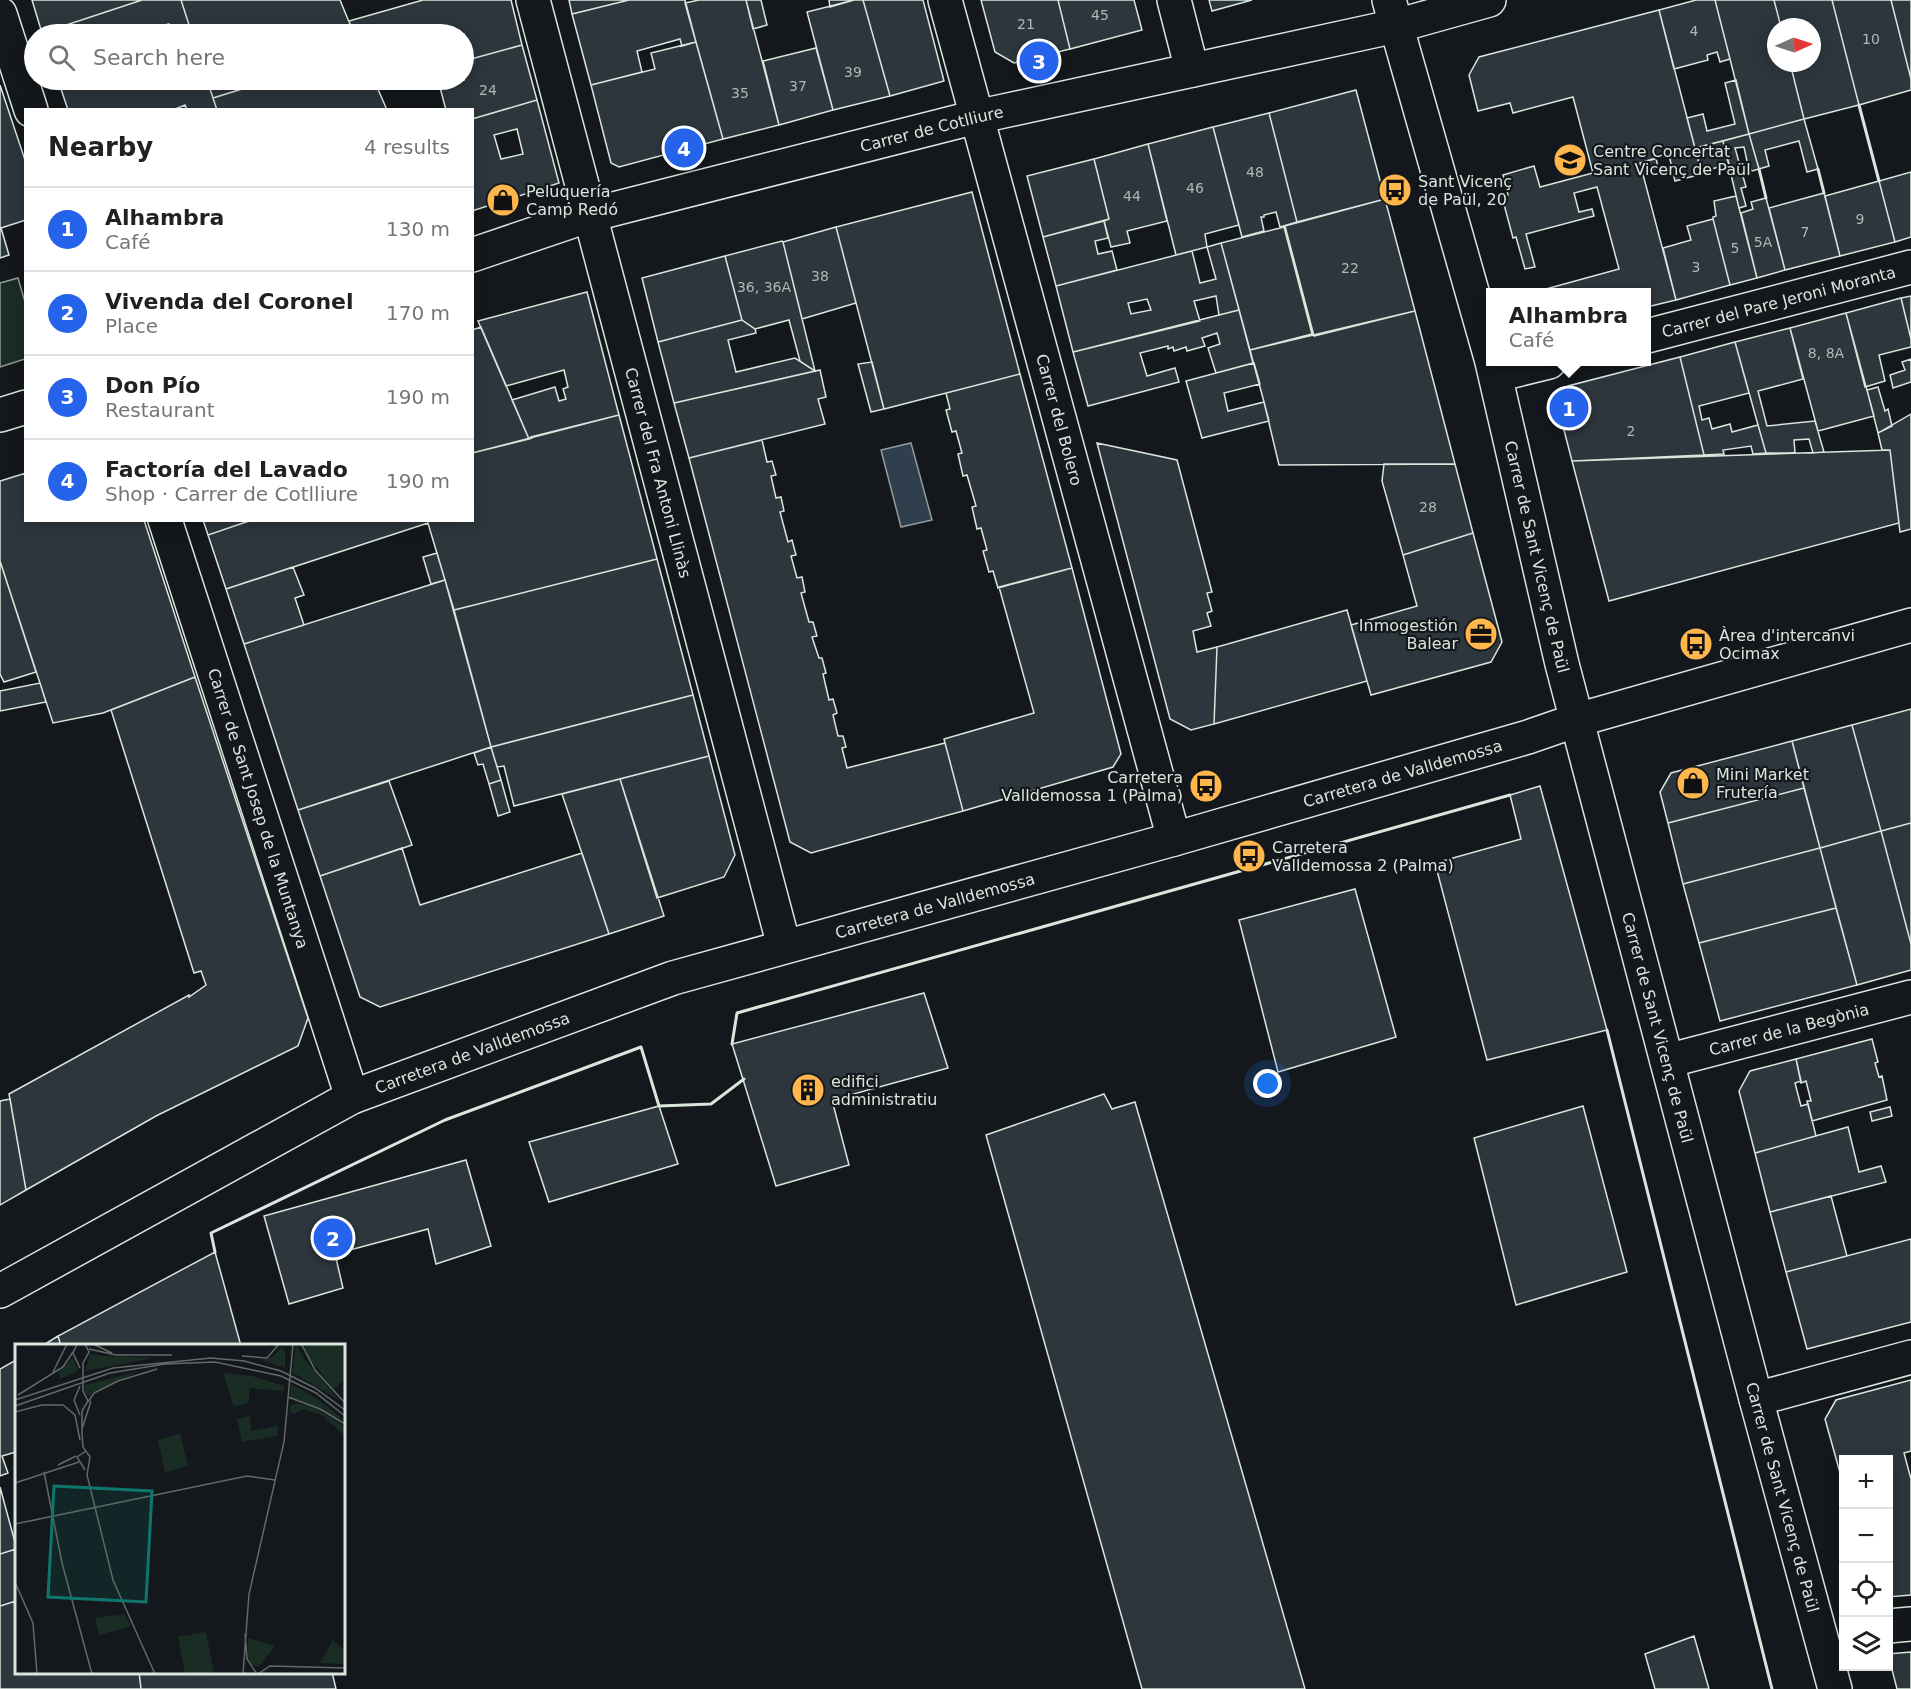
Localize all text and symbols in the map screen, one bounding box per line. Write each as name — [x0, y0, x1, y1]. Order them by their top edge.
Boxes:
house number: 45 — [1091, 7, 1109, 23]
house number: 21 — [1017, 16, 1035, 32]
north arrow — [1767, 18, 1821, 72]
house number: 4 — [1690, 23, 1699, 39]
search box — [24, 24, 474, 90]
house number: 10 — [1862, 31, 1880, 47]
pin: 3 — [1020, 38, 1058, 84]
icon: search — [45, 41, 78, 74]
text: Search here — [93, 45, 225, 70]
house number: 39 — [844, 64, 862, 80]
house number: 37 — [789, 78, 807, 94]
house number: 24 — [479, 82, 497, 98]
house number: 35 — [731, 85, 749, 101]
street label: Carrer de Cotlliure — [858, 102, 1005, 156]
pin: 4 — [664, 126, 704, 170]
text: Nearby — [48, 132, 153, 162]
text: 4 results — [364, 135, 450, 159]
school or university icon: Centre Concertat Sant Vicenç de Paül — [1552, 142, 1588, 178]
place label: Centre Concertat Sant Vicenç de Paül — [1593, 142, 1751, 179]
house number: 48 — [1246, 164, 1264, 180]
bus stop icon: Sant Vicenç de Paül, 20 — [1377, 172, 1413, 208]
place label: Sant Vicenç de Paül, 20 — [1418, 172, 1512, 209]
house number: 46 — [1186, 180, 1204, 196]
shop icon: Peluquería Camp Redó — [485, 182, 521, 218]
place label: Peluquería Camp Redó — [526, 182, 618, 219]
house number: 44 — [1123, 188, 1141, 204]
text: Alhambra — [105, 205, 224, 230]
house number: 9 — [1856, 211, 1864, 227]
text: 1 — [61, 217, 74, 241]
text: 130 m — [386, 217, 450, 241]
house number: 7 — [1801, 224, 1809, 240]
text: Café — [105, 230, 151, 254]
house number: 5A — [1754, 234, 1773, 250]
house number: 5 — [1731, 240, 1739, 256]
house number: 3 — [1692, 259, 1700, 275]
house number: 22 — [1341, 260, 1359, 276]
street label: Carrer del Pare Jeroni Moranta — [1660, 262, 1898, 341]
house number: 38 — [811, 268, 829, 284]
house number: 36, 36A — [737, 279, 791, 295]
popup — [1486, 288, 1651, 366]
text: Vivenda del Coronel — [105, 289, 354, 314]
text: 2 — [61, 301, 74, 325]
text: 170 m — [386, 301, 450, 325]
text: Alhambra — [1509, 303, 1628, 328]
text: Place — [105, 314, 158, 338]
text: Café — [1509, 328, 1554, 352]
house number: 8, 8A — [1808, 345, 1845, 361]
street label: Carrer del Bolero — [1033, 352, 1087, 488]
street label: Carrer del Fra Antoni Llinàs — [621, 365, 695, 580]
text: Don Pío — [105, 373, 200, 398]
text: 3 — [61, 385, 74, 409]
text: 190 m — [386, 385, 450, 409]
pin: 1 — [1550, 386, 1588, 430]
text: Restaurant — [105, 398, 215, 422]
house number: 2 — [1627, 423, 1635, 439]
street label: Carrer de Sant Vicenç de Paül — [1501, 439, 1573, 675]
text: Factoría del Lavado — [105, 457, 348, 482]
text: 4 — [61, 469, 74, 493]
text: 190 m — [386, 469, 450, 493]
text: Shop · Carrer de Cotlliure — [105, 482, 358, 506]
house number: 28 — [1419, 499, 1437, 515]
place label: Inmogestión Balear — [1359, 616, 1458, 653]
office icon: Inmogestión Balear — [1463, 616, 1499, 652]
bus stop icon: Àrea d'intercanvi Ocimax — [1678, 626, 1714, 662]
place label: Àrea d'intercanvi Ocimax — [1719, 626, 1855, 663]
street label: Carrer de Sant Josep de la Muntanya — [204, 666, 313, 951]
street label: Carretera de Valldemossa — [1301, 735, 1504, 811]
shop icon: Mini Market Frutería — [1675, 765, 1711, 801]
place label: Mini Market Frutería — [1716, 765, 1809, 802]
place label: Carretera Valldemossa 1 (Palma) — [1001, 768, 1183, 805]
bus stop icon: Carretera Valldemossa 1 (Palma) — [1188, 768, 1224, 804]
bus stop icon: Carretera Valldemossa 2 (Palma) — [1231, 838, 1267, 874]
place label: Carretera Valldemossa 2 (Palma) — [1272, 838, 1454, 875]
street label: Carretera de Valldemossa — [833, 869, 1037, 942]
street label: Carrer de Sant Vicenç de Paül — [1618, 910, 1697, 1145]
street label: Carrer de la Begònia — [1707, 999, 1871, 1059]
street label: Carretera de Valldemossa — [372, 1008, 572, 1097]
your location — [1253, 1069, 1282, 1098]
building icon: edifici administratiu — [790, 1072, 826, 1108]
place label: edifici administratiu — [831, 1072, 937, 1109]
pin: 2 — [314, 1216, 352, 1260]
inset map — [15, 1344, 345, 1674]
street label: Carrer de Sant Vicenç de Paül — [1742, 1380, 1823, 1614]
map controls — [1839, 1455, 1893, 1671]
button: + — [1839, 1455, 1893, 1509]
button: − — [1839, 1509, 1893, 1563]
button: locate — [1839, 1563, 1893, 1617]
button: layers — [1839, 1617, 1893, 1671]

